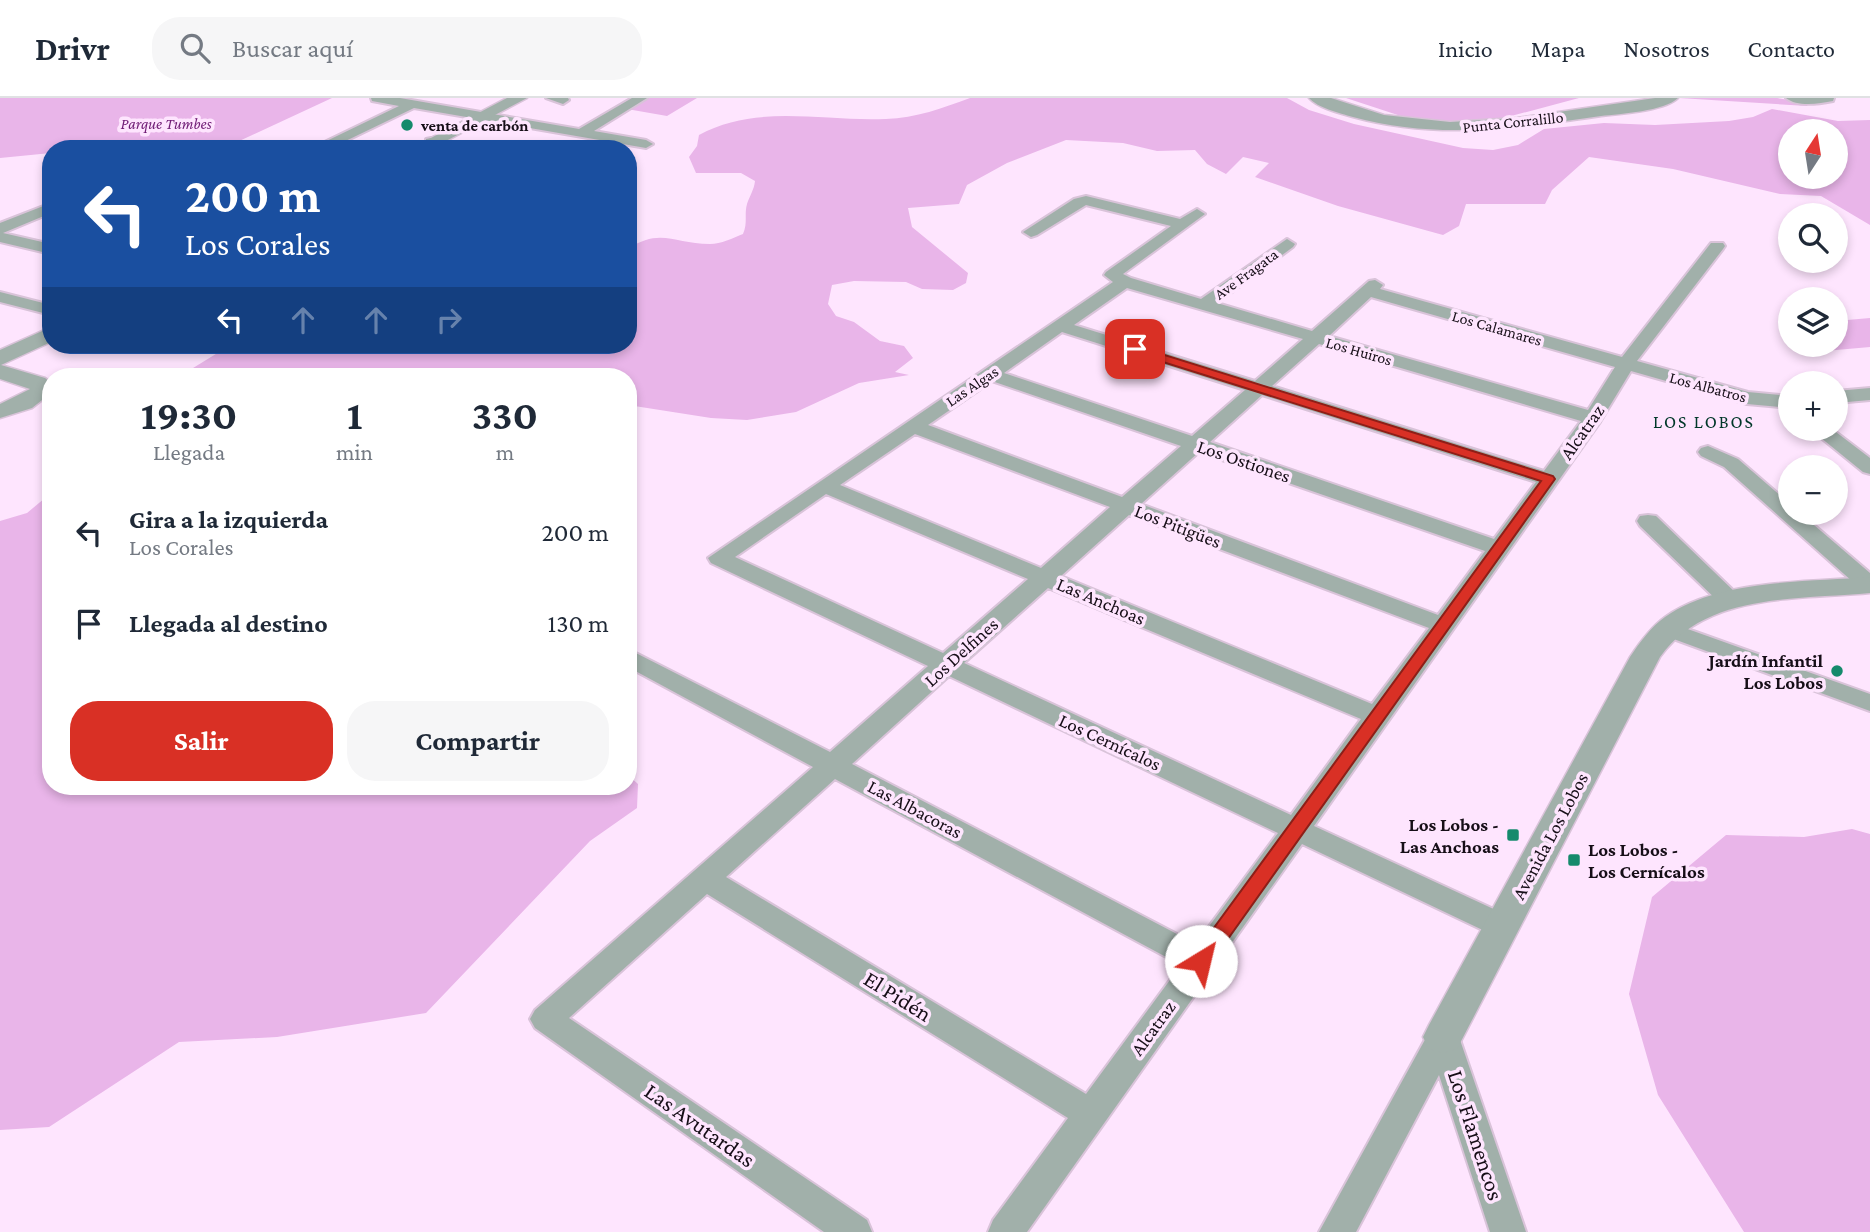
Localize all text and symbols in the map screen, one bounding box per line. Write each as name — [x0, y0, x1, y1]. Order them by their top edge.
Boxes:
search box — [152, 17, 642, 80]
icon: search — [176, 29, 214, 67]
text: Drivr — [35, 30, 110, 67]
text: Buscar aquí — [232, 34, 353, 63]
text: Inicio — [1438, 35, 1493, 62]
text: Mapa — [1531, 35, 1585, 62]
text: Nosotros — [1623, 35, 1710, 62]
text: Contacto — [1748, 35, 1835, 62]
street label: Punta Corralillo — [1462, 108, 1564, 136]
park label: Parque Tumbes — [120, 115, 212, 133]
marker: venta de carbón — [399, 117, 415, 133]
place label: venta de carbón — [420, 117, 528, 134]
north arrow — [1778, 119, 1848, 189]
map controls — [1778, 119, 1848, 525]
icon: left — [70, 168, 161, 259]
text: 200 m — [185, 168, 320, 223]
button: search — [1778, 203, 1848, 273]
text: Los Corales — [185, 226, 331, 262]
street label: Ave Fragata — [1211, 245, 1282, 304]
button: layers — [1778, 287, 1848, 357]
icon: left — [211, 301, 249, 339]
icon: ahead — [284, 301, 322, 339]
icon: ahead — [357, 301, 395, 339]
icon: right — [430, 301, 468, 339]
street label: Los Calamares — [1450, 307, 1544, 349]
pin — [1105, 319, 1165, 379]
icon: arrive — [1116, 330, 1154, 368]
street label: Los Huiros — [1324, 333, 1394, 369]
street label: Las Algas — [943, 362, 1002, 410]
street label: Los Albatros — [1668, 369, 1748, 405]
button: + — [1778, 371, 1848, 441]
text: 19:30 — [141, 391, 237, 438]
text: 1 — [347, 391, 362, 438]
text: 330 — [472, 391, 538, 438]
street label: Alcatraz — [1556, 401, 1608, 463]
district label: LOS LOBOS — [1653, 412, 1755, 432]
street label: Los Ostiones — [1195, 435, 1293, 487]
text: Llegada — [153, 439, 225, 465]
text: min — [336, 439, 373, 465]
text: m — [496, 439, 514, 465]
button: − — [1778, 455, 1848, 525]
street label: Los Pitigües — [1132, 500, 1224, 552]
text: Gira a la izquierda — [129, 505, 328, 534]
icon: left — [70, 514, 108, 552]
text: 200 m — [541, 518, 609, 547]
text: Los Corales — [129, 534, 234, 560]
street label: Las Anchoas — [1054, 573, 1148, 629]
icon: arrive — [70, 605, 108, 643]
text: Llegada al destino — [129, 609, 328, 638]
text: 130 m — [548, 609, 609, 638]
street label: Los Delfines — [920, 613, 1002, 691]
place label: Jardín Infantil Los Lobos — [1707, 650, 1823, 693]
marker: Jardín Infantil Los Lobos — [1829, 663, 1845, 679]
button: Salir — [70, 701, 333, 781]
button: Compartir — [347, 701, 609, 781]
street label: Los Cernícalos — [1056, 709, 1164, 775]
street label: Avenida Los Lobos — [1508, 769, 1592, 903]
street label: Las Albacoras — [864, 775, 966, 843]
place label: Los Lobos - Las Anchoas — [1400, 814, 1499, 857]
marker: Los Lobos - Las Anchoas — [1505, 827, 1521, 843]
place label: Los Lobos - Los Cernícalos — [1588, 839, 1705, 882]
marker: Los Lobos - Los Cernícalos — [1566, 852, 1582, 868]
position arrow — [1164, 924, 1238, 998]
street label: El Pidén — [859, 965, 937, 1027]
street label: Alcatraz — [1126, 997, 1180, 1059]
street label: Los Flamencos — [1443, 1067, 1509, 1203]
street label: Las Avutardas — [640, 1077, 760, 1173]

